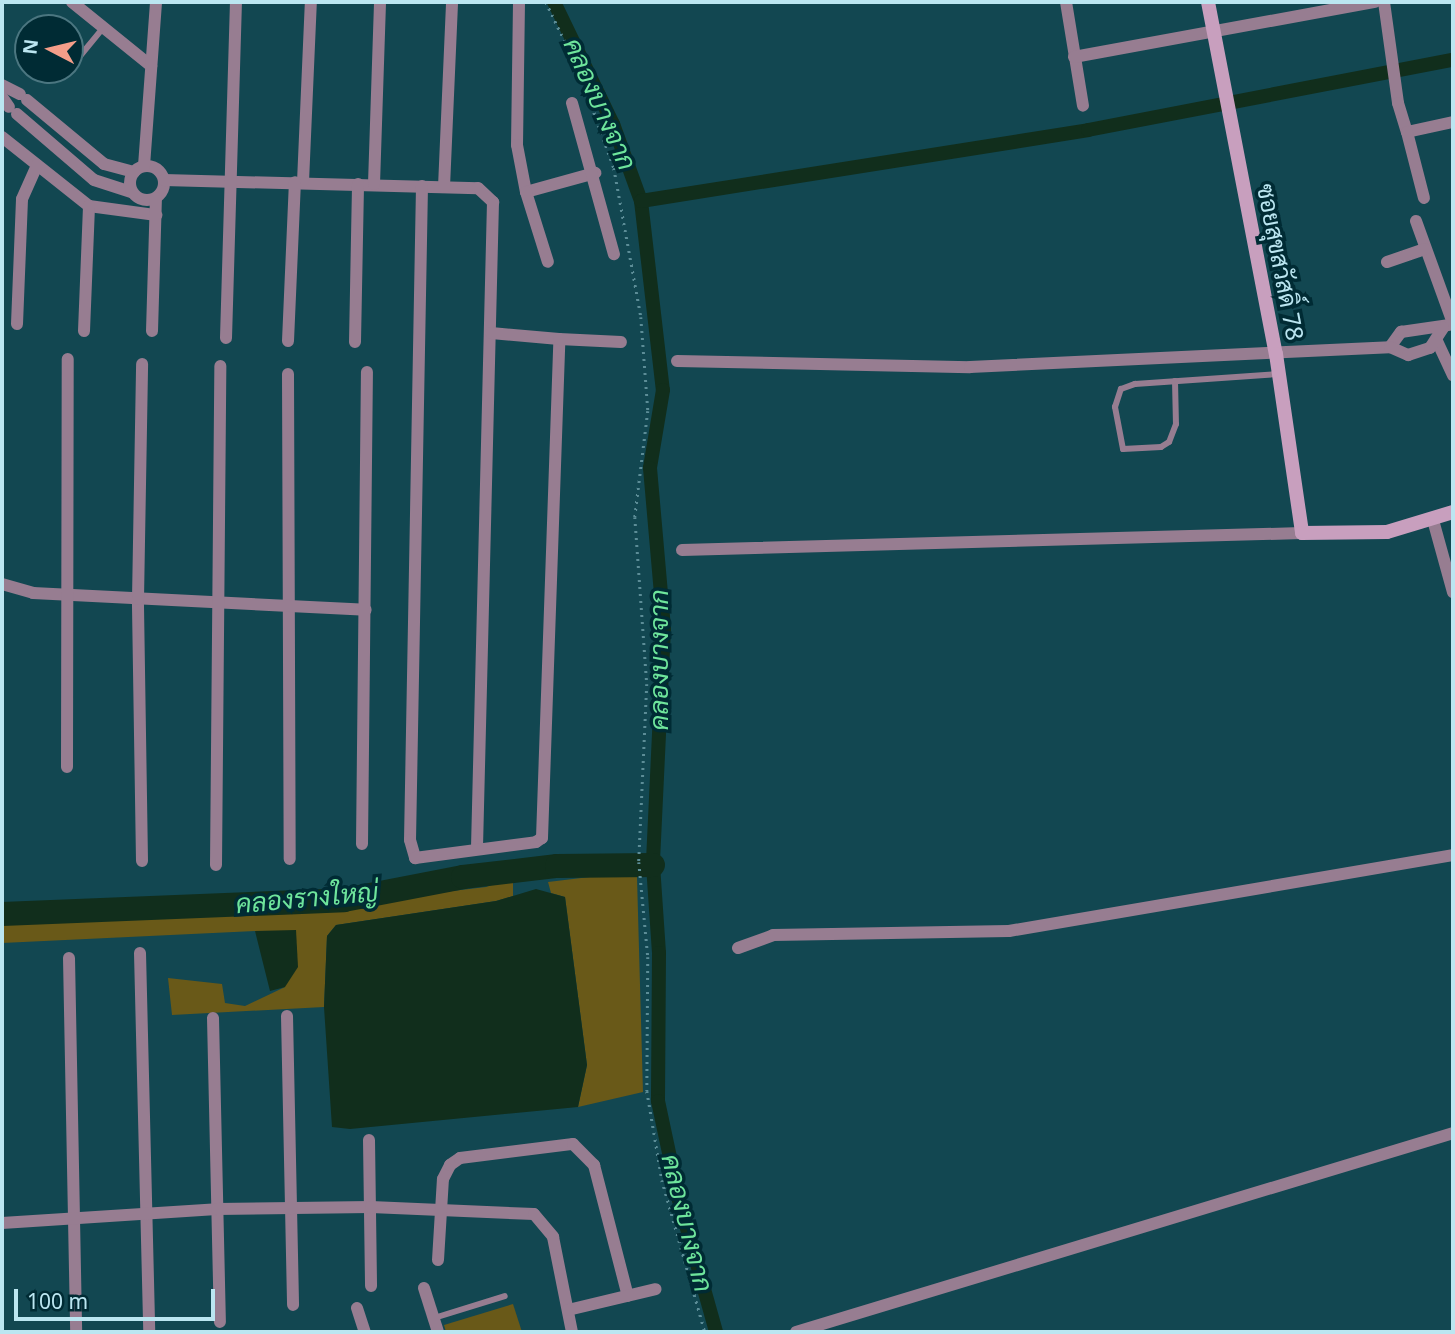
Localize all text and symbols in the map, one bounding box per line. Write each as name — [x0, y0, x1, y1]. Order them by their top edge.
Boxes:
north arrow — [14, 14, 84, 84]
water label: คลองบางจาก — [557, 33, 643, 175]
text: N — [16, 37, 44, 56]
street label: ซอยสุขสวัสดิ์ 78 — [1252, 181, 1310, 343]
water label: คลองบางจาก — [643, 589, 675, 731]
water label: คลองรางใหญ่ — [234, 876, 380, 920]
water label: คลองบางจาก — [655, 1151, 719, 1295]
scale bar — [18, 1274, 219, 1318]
text: 100 m — [27, 1287, 88, 1315]

